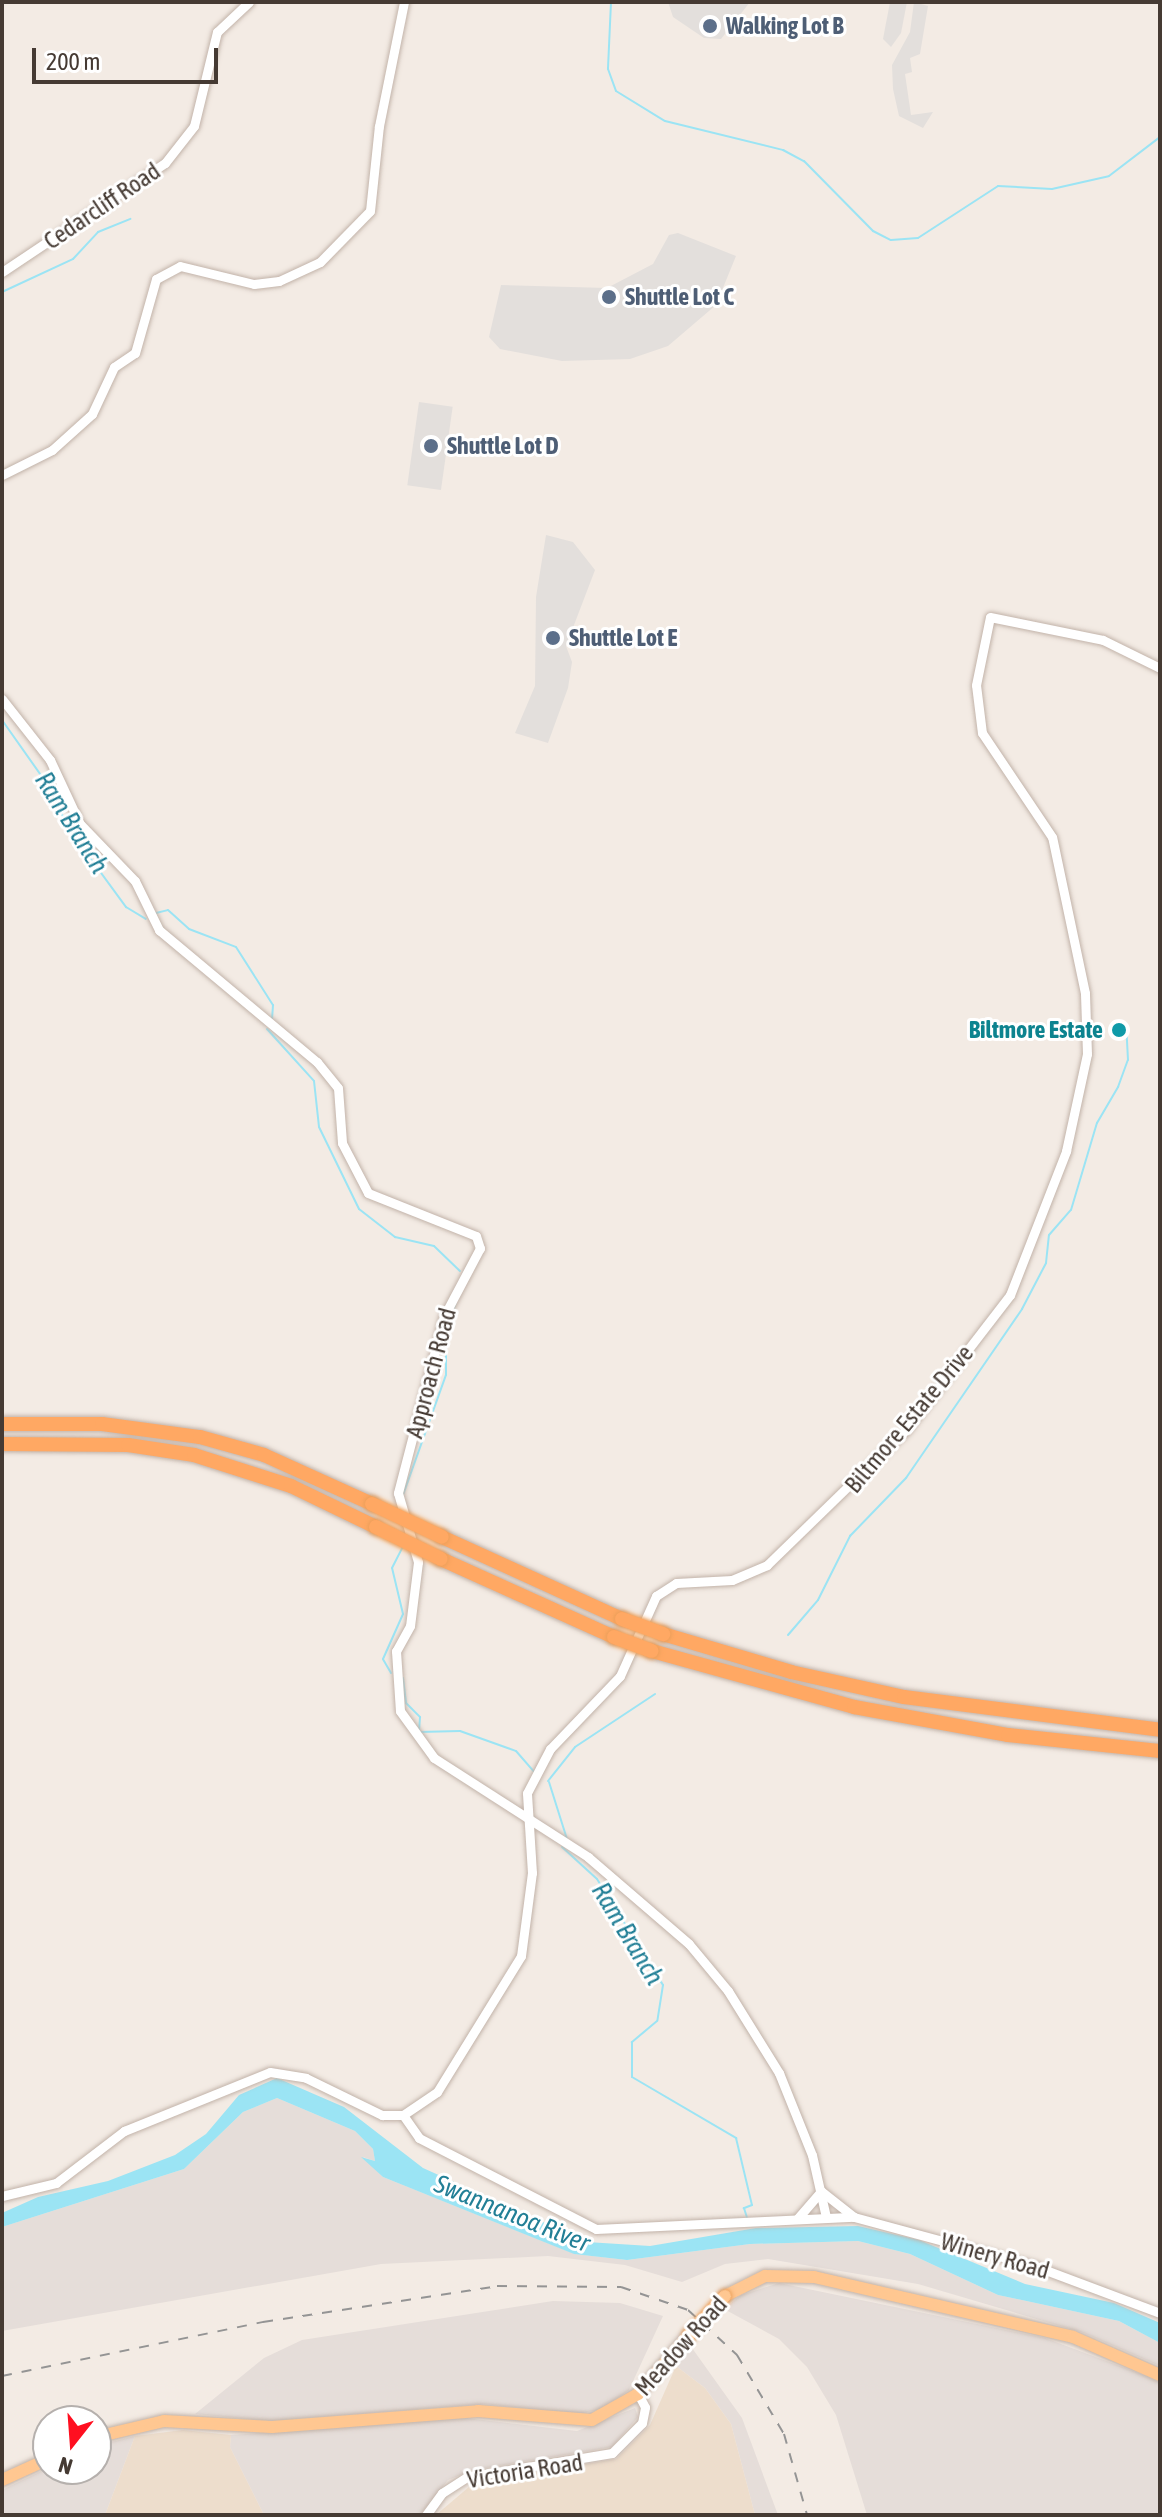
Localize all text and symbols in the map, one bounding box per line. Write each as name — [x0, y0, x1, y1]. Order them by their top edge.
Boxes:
place label: Walking Lot B — [726, 12, 844, 40]
marker: Walking Lot B — [701, 17, 719, 35]
scale bar — [36, 32, 222, 82]
text: 200 m — [46, 48, 100, 75]
street label: Cedarcliff Road — [38, 157, 166, 255]
place label: Shuttle Lot C — [625, 283, 734, 311]
marker: Shuttle Lot C — [600, 288, 618, 306]
place label: Shuttle Lot D — [447, 432, 559, 460]
marker: Shuttle Lot D — [422, 437, 440, 455]
place label: Shuttle Lot E — [569, 624, 677, 652]
marker: Shuttle Lot E — [544, 629, 562, 647]
water label: Ram Branch — [28, 767, 114, 879]
place label: Biltmore Estate — [969, 1016, 1103, 1044]
marker: Biltmore Estate — [1110, 1021, 1128, 1039]
street label: Approach Road — [400, 1305, 462, 1441]
street label: Biltmore Estate Drive — [839, 1339, 979, 1499]
water label: Ram Branch — [584, 1877, 670, 1991]
water label: Swannanoa River — [430, 2169, 594, 2259]
street label: Winery Road — [937, 2227, 1053, 2285]
street label: Meadow Road — [629, 2290, 733, 2402]
north arrow — [32, 2405, 112, 2485]
street label: Victoria Road — [465, 2448, 585, 2494]
text: N — [56, 2452, 76, 2480]

